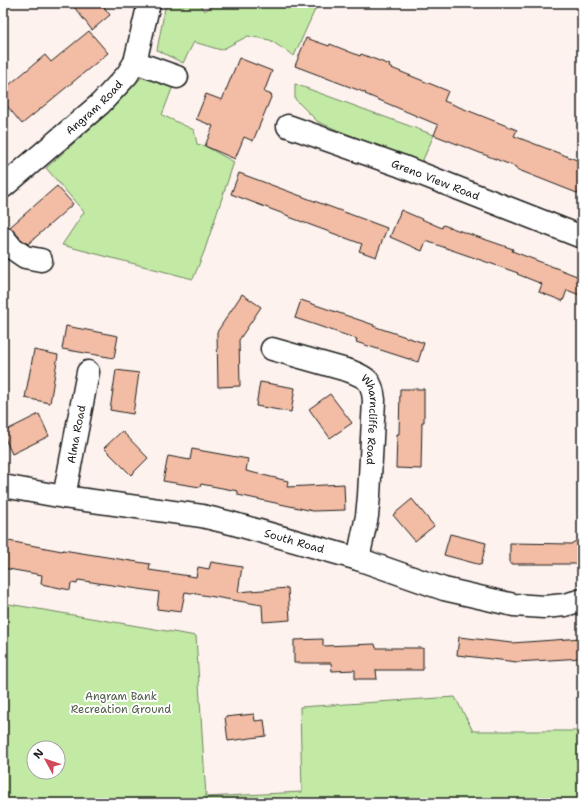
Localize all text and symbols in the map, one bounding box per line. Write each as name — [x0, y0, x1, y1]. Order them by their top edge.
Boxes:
street label: Angram Road — [62, 77, 126, 138]
street label: Greno View Road — [389, 156, 482, 204]
street label: Wharncliffe Road — [358, 371, 382, 465]
street label: Alma Road — [63, 404, 89, 465]
street label: South Road — [263, 525, 326, 557]
park label: Angram Bank Recreation Ground — [71, 689, 171, 717]
north arrow — [26, 740, 66, 780]
text: N — [30, 746, 47, 762]

